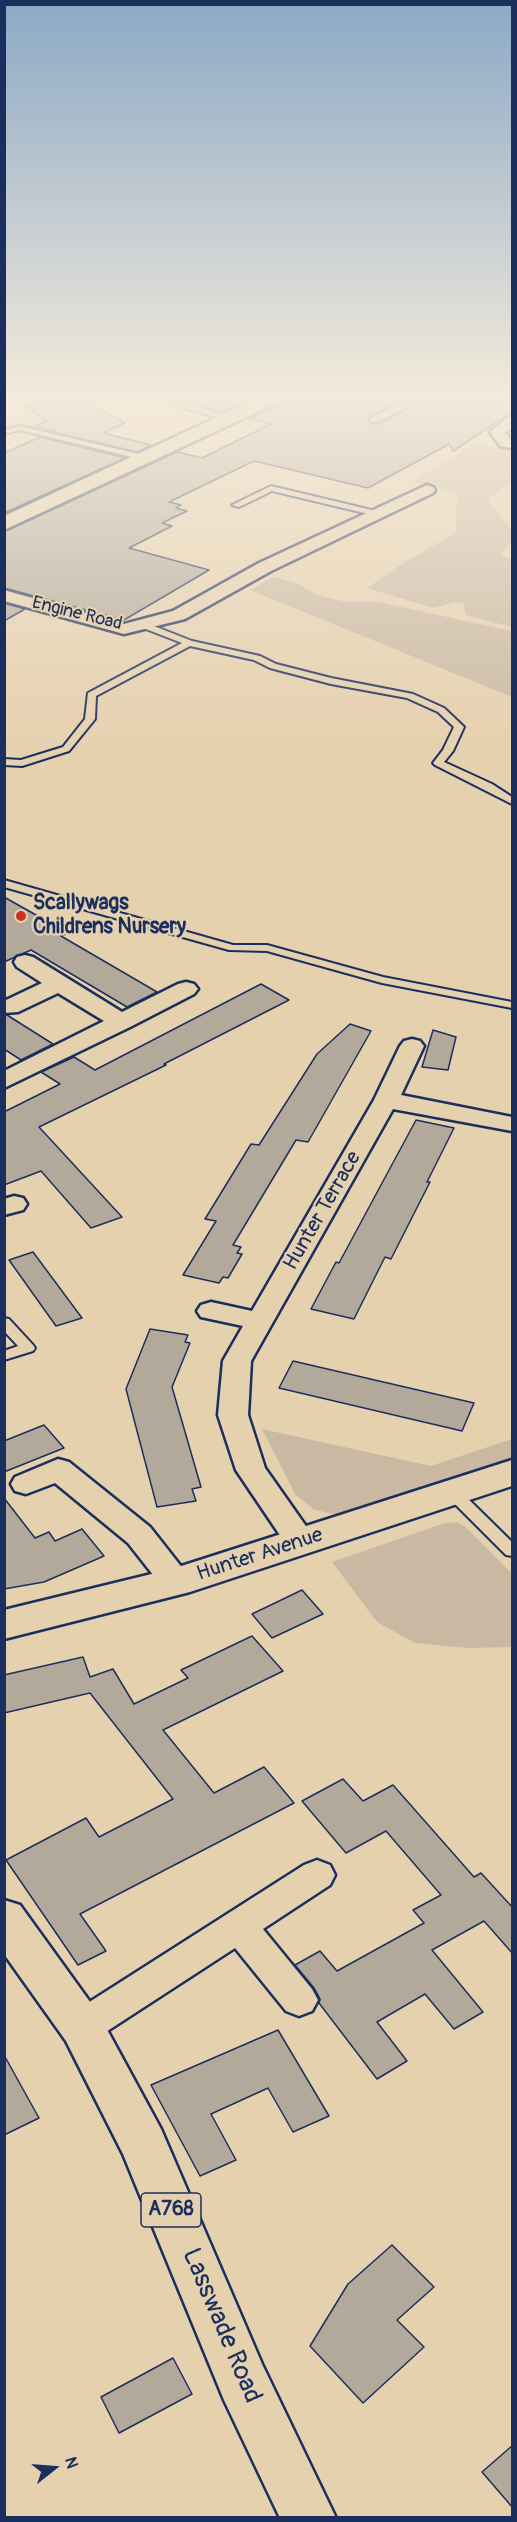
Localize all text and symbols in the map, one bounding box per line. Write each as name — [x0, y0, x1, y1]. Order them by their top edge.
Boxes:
street label: Engine Road — [30, 592, 124, 636]
place label: Scallywags Childrens Nursery — [33, 891, 186, 941]
marker: Scallywags Childrens Nursery — [14, 909, 28, 923]
street label: Hunter Terrace — [279, 1147, 367, 1275]
street label: Hunter Avenue — [194, 1523, 326, 1587]
road number: A768 — [141, 2193, 201, 2227]
street label: Lasswade Road — [174, 2244, 268, 2408]
north arrow — [24, 2438, 84, 2498]
text: N — [60, 2455, 82, 2471]

